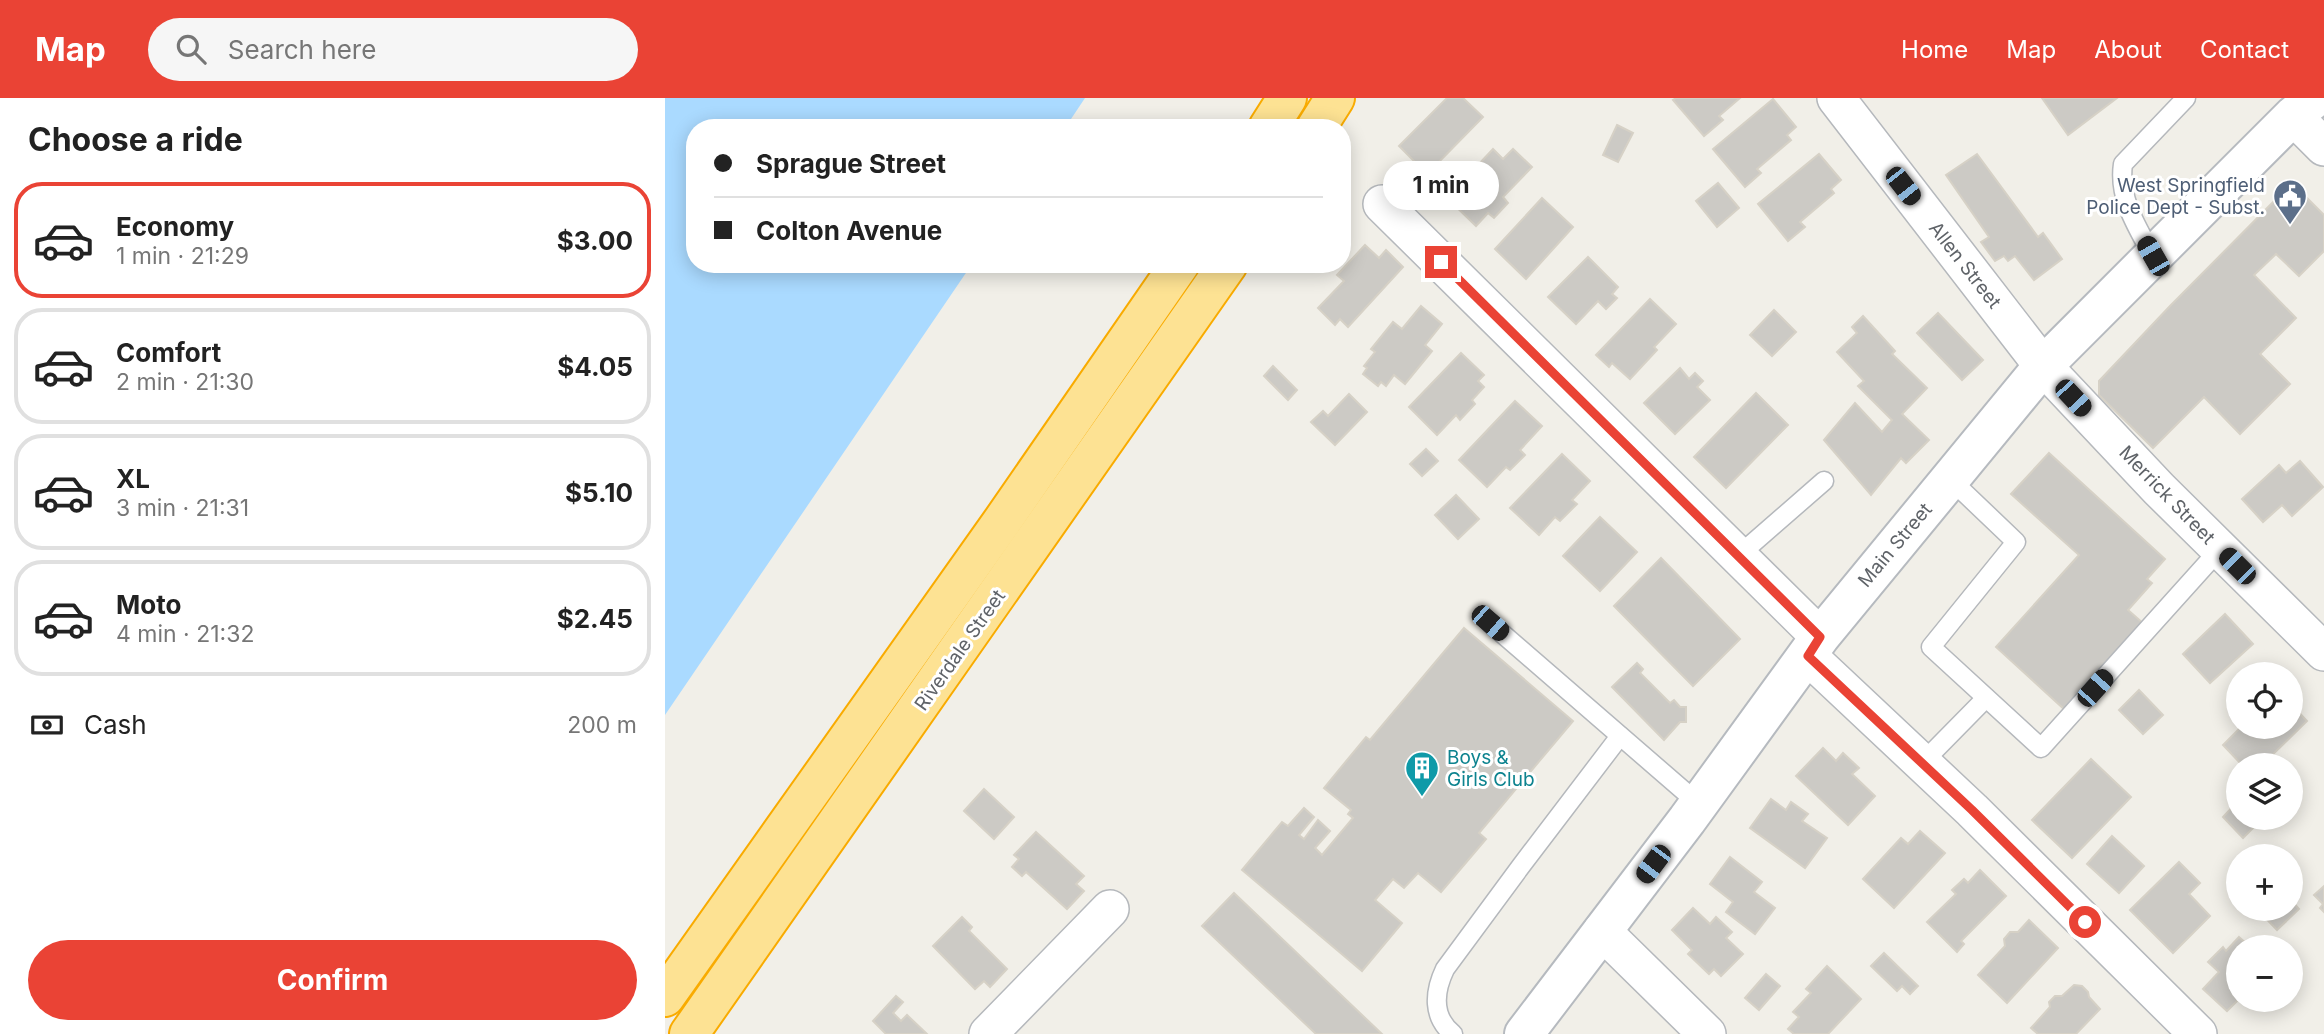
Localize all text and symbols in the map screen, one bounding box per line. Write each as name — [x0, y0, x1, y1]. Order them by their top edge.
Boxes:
search box — [148, 18, 638, 81]
text: Map — [35, 29, 106, 69]
icon: search — [172, 30, 210, 68]
text: Search here — [228, 34, 376, 65]
text: Home — [1901, 35, 1968, 64]
text: Map — [2006, 35, 2056, 64]
text: About — [2094, 35, 2162, 64]
text: Contact — [2200, 35, 2289, 64]
text: Choose a ride — [28, 120, 243, 159]
text: Sprague Street — [756, 148, 946, 179]
callout: 1 min — [1383, 160, 1499, 209]
car — [1882, 163, 1925, 209]
text: 1 min — [1413, 171, 1469, 199]
place label: West Springfield Police Dept - Subst. — [2086, 174, 2265, 219]
public building icon: West Springfield Police Dept - Subst. — [2271, 177, 2309, 226]
icon: car — [32, 209, 95, 272]
text: Economy — [116, 211, 234, 242]
text: Colton Avenue — [756, 215, 942, 246]
street label: Allen Street — [1924, 217, 2006, 313]
text: $3.00 — [557, 225, 633, 256]
car — [2134, 233, 2173, 279]
text: 1 min · 21:29 — [116, 242, 249, 270]
route end — [1425, 246, 1457, 278]
icon: car — [32, 335, 95, 398]
text: Comfort — [116, 337, 221, 368]
text: $4.05 — [557, 351, 633, 382]
text: 2 min · 21:30 — [116, 368, 254, 396]
car — [2051, 375, 2096, 421]
street label: Merrick Street — [2114, 441, 2220, 549]
icon: car — [32, 461, 95, 524]
text: XL — [116, 463, 150, 494]
text: $5.10 — [565, 477, 633, 508]
text: 3 min · 21:31 — [116, 494, 249, 522]
street label: Main Street — [1853, 498, 1937, 592]
car — [2215, 544, 2260, 588]
street label: Riverdale Street — [910, 585, 1010, 715]
icon: car — [32, 587, 95, 650]
text: Moto — [116, 589, 181, 620]
car — [1468, 601, 1513, 645]
text: $2.45 — [557, 603, 633, 634]
text: 4 min · 21:32 — [116, 620, 254, 648]
map controls — [2226, 662, 2303, 1012]
button: locate — [2226, 662, 2303, 739]
car — [2074, 665, 2117, 711]
icon: cash — [28, 706, 66, 744]
text: Cash — [84, 709, 147, 740]
text: 200 m — [567, 711, 637, 739]
place label: Boys & Girls Club — [1447, 746, 1535, 791]
building icon: Boys & Girls Club — [1403, 749, 1441, 798]
button: layers — [2226, 753, 2303, 830]
car — [1632, 841, 1675, 887]
button: + — [2226, 844, 2303, 921]
route start — [2069, 906, 2101, 938]
button: − — [2226, 935, 2303, 1012]
button: Confirm — [28, 940, 637, 1020]

